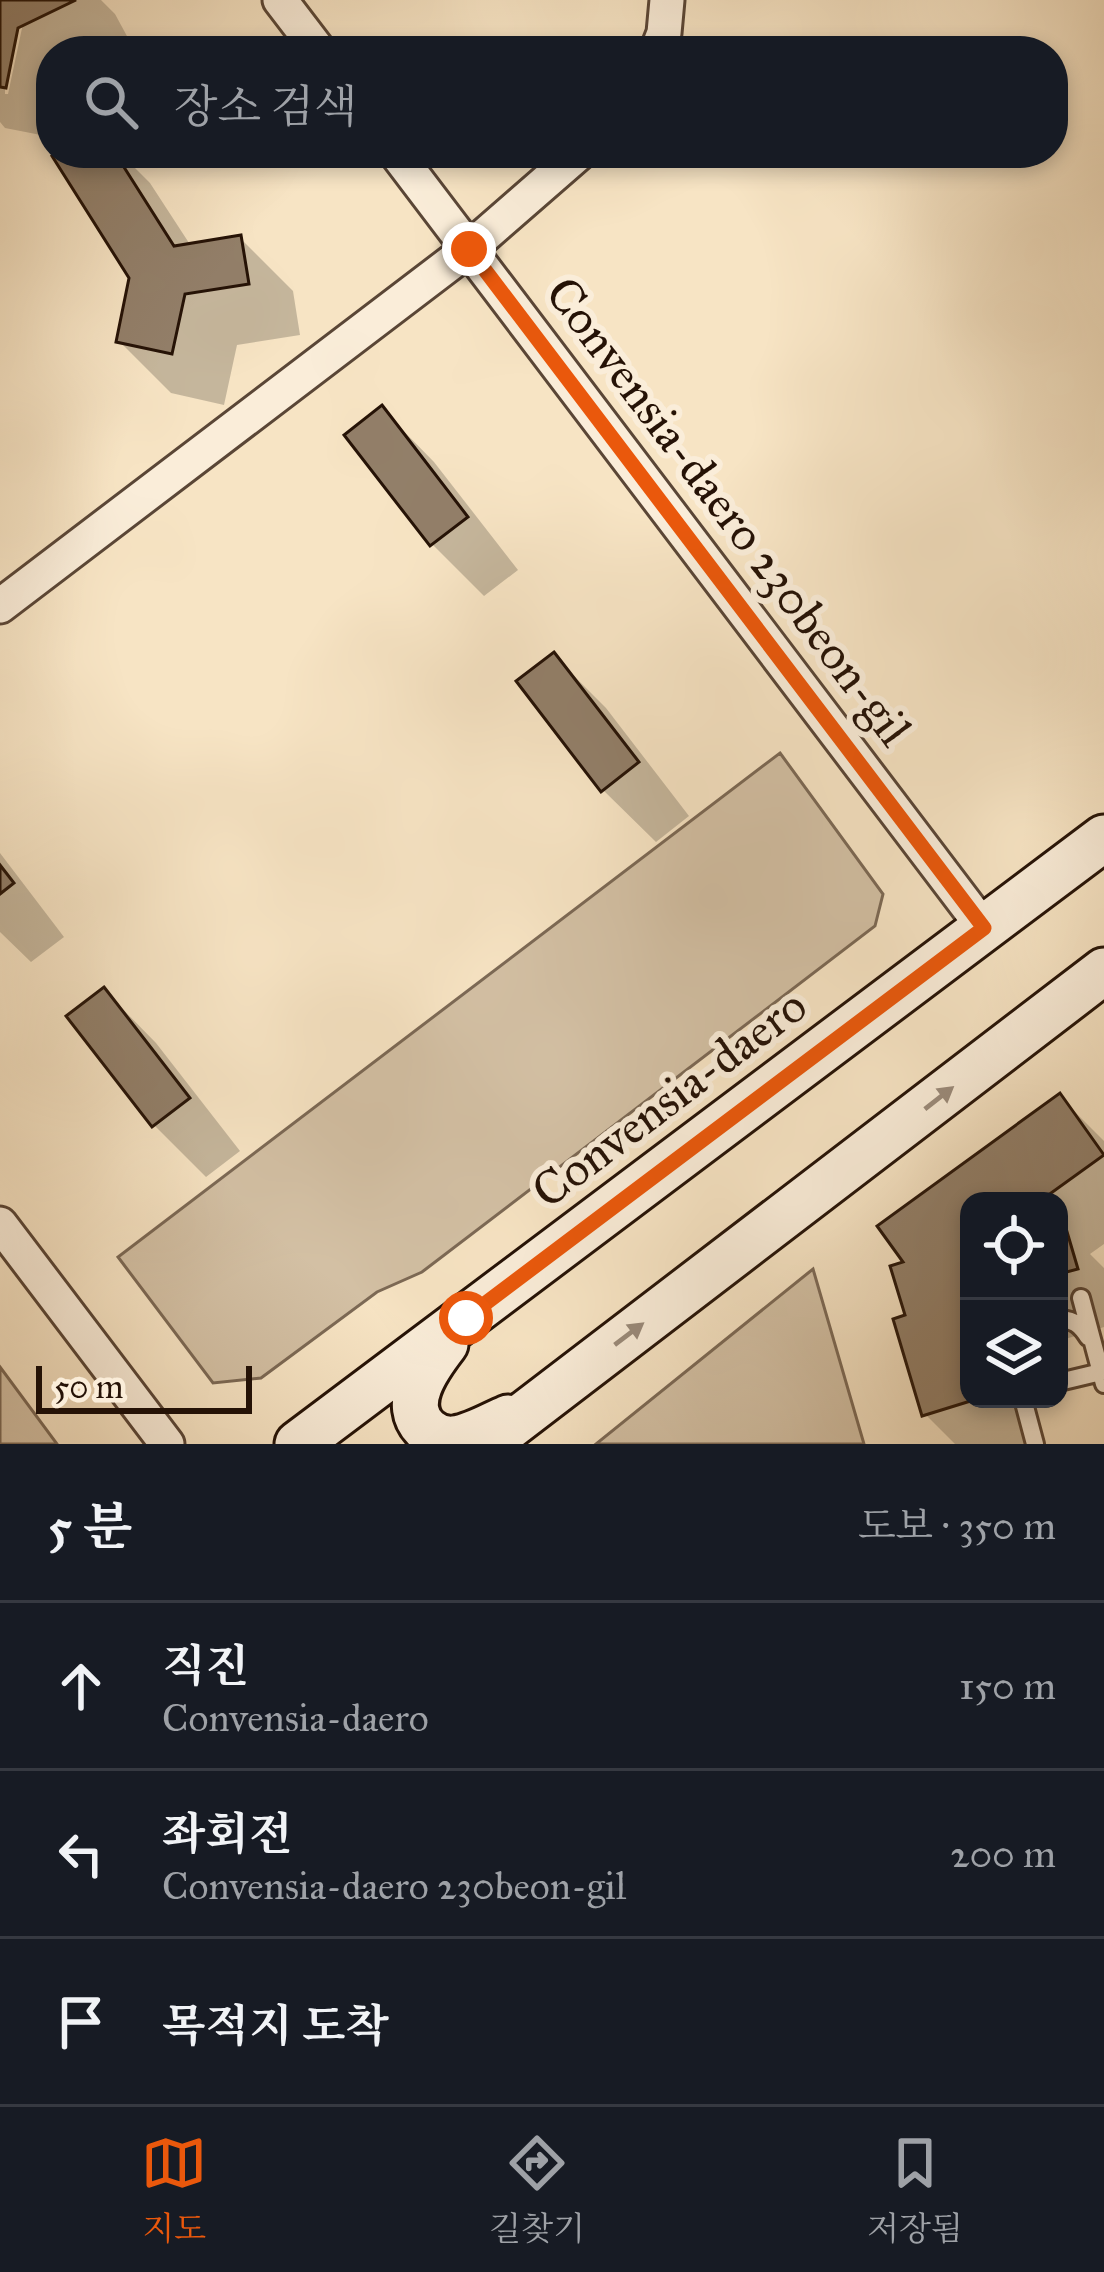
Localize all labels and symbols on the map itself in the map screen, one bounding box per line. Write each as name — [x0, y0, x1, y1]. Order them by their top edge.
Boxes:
route end — [442, 222, 496, 276]
street label: Convensia-daero 230beon-gil — [533, 265, 925, 757]
street label: Convensia-daero — [520, 976, 818, 1220]
one-way arrow — [924, 1086, 955, 1110]
route start — [439, 1291, 493, 1345]
one-way arrow — [614, 1322, 645, 1347]
scale bar — [36, 1360, 252, 1413]

